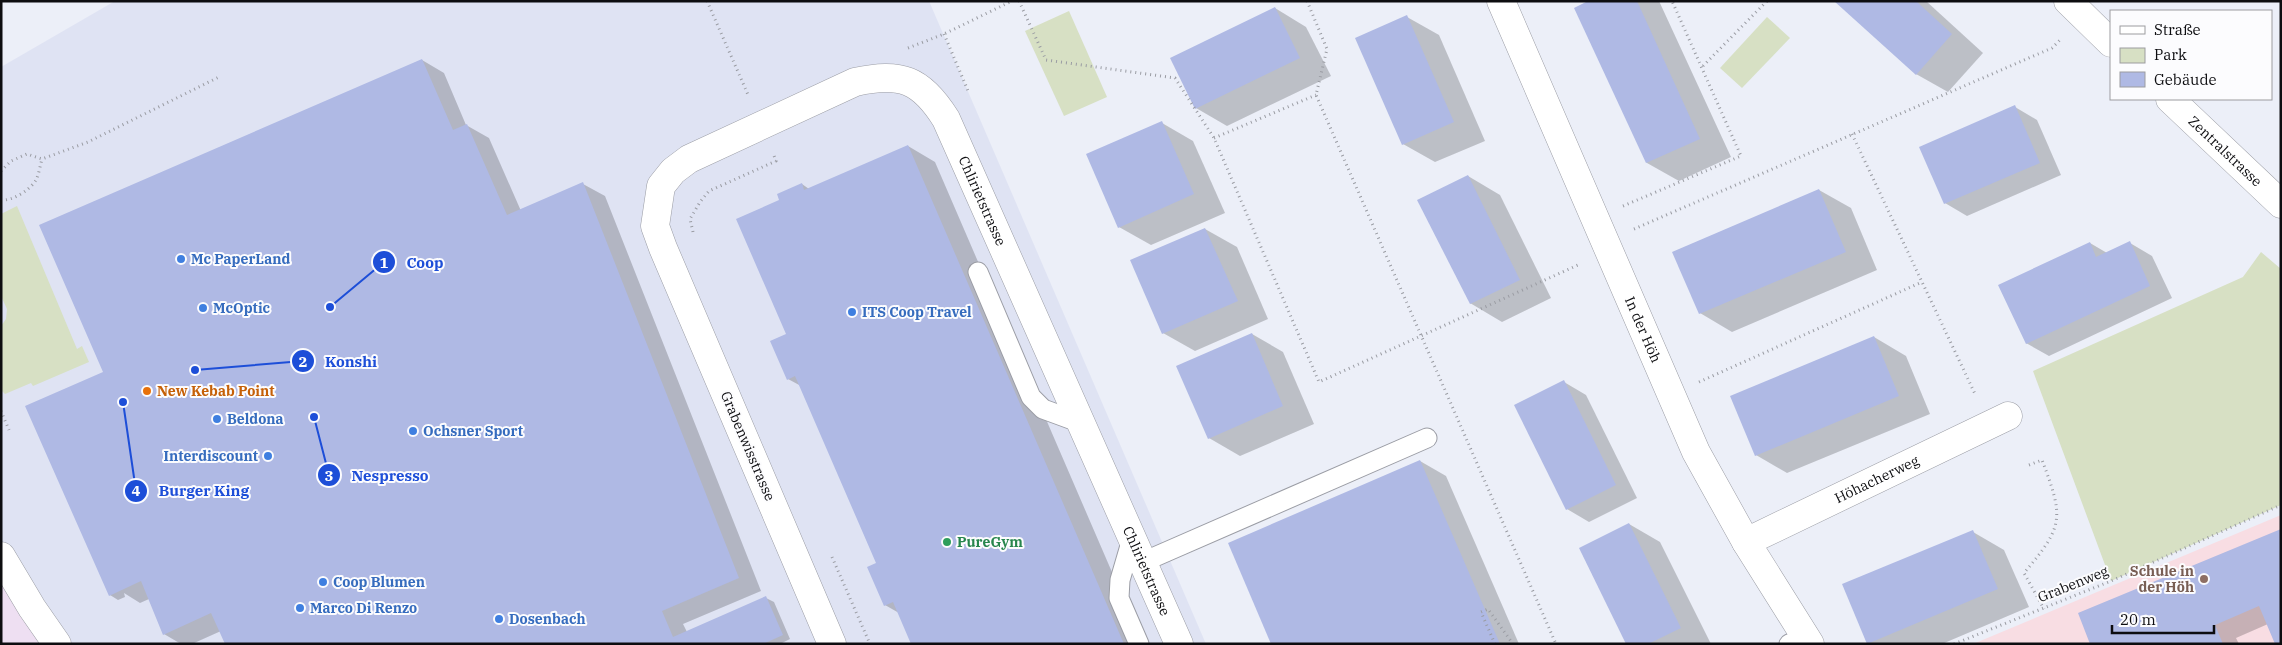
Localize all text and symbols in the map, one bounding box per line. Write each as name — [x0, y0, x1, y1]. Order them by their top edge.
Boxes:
legend — [2110, 10, 2272, 100]
text: Straße — [2154, 20, 2201, 39]
text: Park — [2154, 45, 2187, 64]
text: Gebäude — [2154, 70, 2217, 89]
street label: Zentralstrasse — [2185, 112, 2266, 190]
street label: Chlirietstrasse — [955, 153, 1010, 248]
callout: Coop — [372, 247, 454, 277]
place label: Mc PaperLand — [191, 250, 290, 268]
marker: Mc PaperLand — [175, 253, 187, 265]
text: 1 — [379, 253, 389, 272]
text: Coop — [407, 253, 443, 272]
street label: In der Höh — [1621, 294, 1665, 366]
place label: McOptic — [213, 299, 271, 317]
marker: McOptic — [197, 302, 209, 314]
place label: ITS Coop Travel — [862, 303, 972, 321]
marker: ITS Coop Travel — [846, 306, 858, 318]
callout: Konshi — [290, 346, 387, 376]
text: 2 — [298, 352, 308, 371]
text: Konshi — [325, 352, 377, 371]
place label: New Kebab Point — [157, 382, 275, 400]
marker: New Kebab Point — [141, 385, 153, 397]
street label: Grabenwisstrasse — [717, 389, 779, 503]
place label: Beldona — [227, 410, 284, 428]
marker: Beldona — [211, 413, 223, 425]
place label: Ochsner Sport — [423, 422, 523, 440]
marker: Ochsner Sport — [407, 425, 419, 437]
place label: Interdiscount — [164, 447, 258, 465]
marker: Interdiscount — [262, 450, 274, 462]
street label: Höhacherweg — [1832, 451, 1922, 507]
callout: Nespresso — [316, 460, 438, 490]
text: 3 — [324, 466, 334, 485]
text: Nespresso — [351, 466, 429, 485]
callout: Burger King — [123, 476, 259, 506]
text: 4 — [131, 481, 141, 500]
text: Burger King — [159, 481, 249, 500]
street label: Chlirietstrasse — [1119, 523, 1174, 619]
place label: PureGym — [957, 533, 1023, 551]
marker: PureGym — [941, 536, 953, 548]
street label: Grabenweg — [2035, 562, 2111, 606]
place label: Schule in der Höh — [2130, 562, 2194, 596]
place label: Coop Blumen — [333, 573, 425, 591]
marker: Schule in der Höh — [2198, 573, 2210, 585]
marker: Coop Blumen — [317, 576, 329, 588]
place label: Marco Di Renzo — [310, 599, 417, 617]
marker: Marco Di Renzo — [294, 602, 306, 614]
scale bar — [2112, 602, 2214, 634]
place label: Dosenbach — [509, 610, 586, 628]
text: 20 m — [2120, 610, 2156, 629]
marker: Dosenbach — [493, 613, 505, 625]

